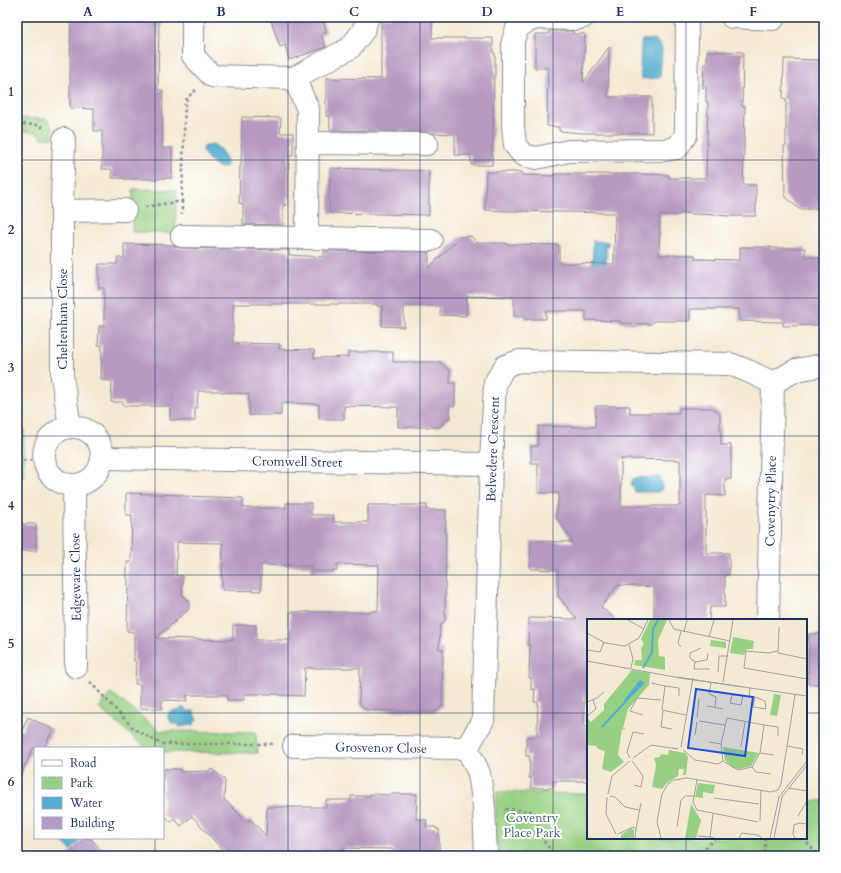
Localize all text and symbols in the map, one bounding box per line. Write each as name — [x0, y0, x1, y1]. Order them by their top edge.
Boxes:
text: A — [83, 3, 93, 21]
text: B — [216, 3, 226, 21]
text: C — [349, 3, 359, 21]
text: D — [481, 3, 493, 21]
text: E — [616, 3, 624, 21]
text: F — [749, 3, 757, 21]
text: 1 — [8, 83, 14, 101]
text: 2 — [8, 221, 15, 239]
street label: Cheltenham Close — [54, 268, 72, 370]
text: 3 — [8, 359, 15, 377]
street label: Belvedere Crescent — [482, 396, 504, 502]
street label: Cromwell Street — [252, 452, 342, 472]
street label: Covenytry Place — [761, 455, 781, 547]
text: 4 — [8, 497, 15, 515]
street label: Edgeware Close — [66, 532, 86, 622]
inset map — [587, 619, 807, 839]
text: 5 — [8, 635, 14, 653]
street label: Grosvenor Close — [335, 738, 427, 758]
legend — [34, 747, 164, 839]
text: Road — [70, 755, 97, 771]
text: 6 — [8, 773, 15, 791]
text: Park — [70, 775, 94, 791]
text: Water — [69, 795, 103, 811]
park label: Coventry Place Park — [504, 809, 561, 842]
text: Building — [70, 815, 115, 831]

